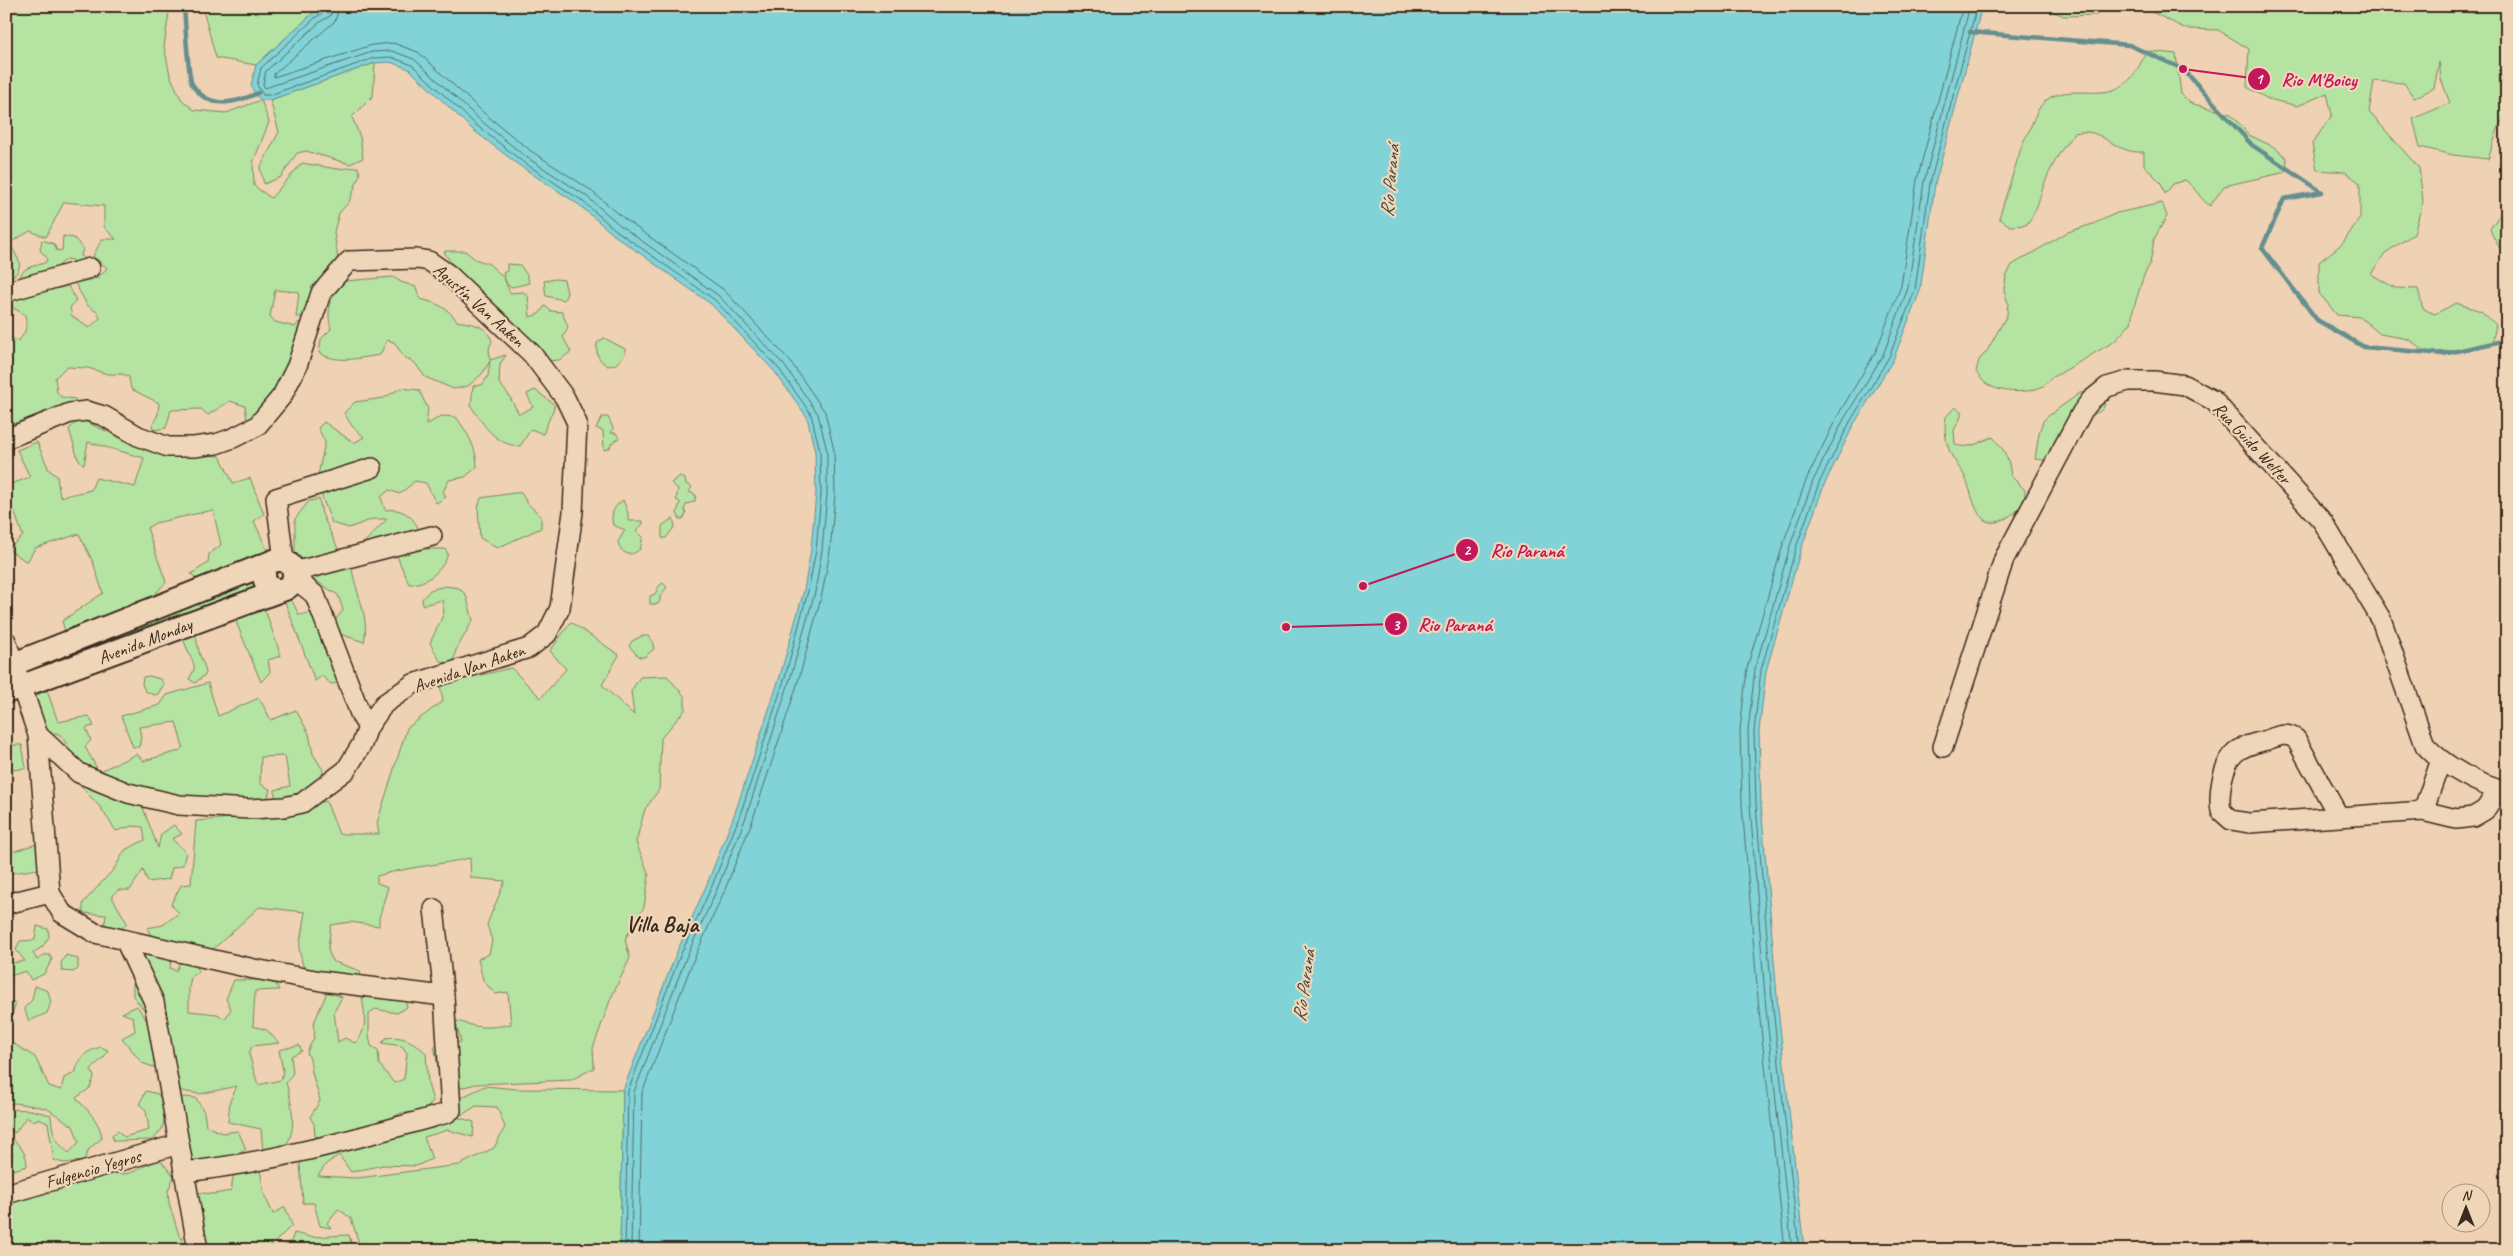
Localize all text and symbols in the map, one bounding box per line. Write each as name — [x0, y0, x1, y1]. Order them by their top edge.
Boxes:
callout: Rio M'Boicy — [2246, 62, 2367, 96]
text: Rio M'Boicy — [2281, 68, 2358, 92]
text: 1 — [2256, 70, 2265, 89]
water label: Río Paraná — [1375, 139, 1406, 218]
street label: Agustín Van Aaken — [429, 258, 530, 352]
street label: Rua Guido Welter — [2208, 397, 2297, 490]
callout: Río Paraná — [1455, 533, 1573, 567]
text: Río Paraná — [1491, 539, 1565, 563]
text: 2 — [1464, 541, 1472, 560]
callout: Rio Paraná — [1383, 607, 1502, 641]
street label: Avenida Monday — [95, 612, 197, 669]
text: Rio Paraná — [1418, 613, 1494, 637]
text: 3 — [1393, 616, 1401, 635]
street label: Avenida Van Aaken — [411, 638, 528, 697]
district label: Villa Baja — [626, 911, 700, 939]
water label: Río Paraná — [1287, 944, 1322, 1023]
street label: Fulgencio Yegros — [43, 1144, 145, 1193]
north arrow — [2440, 1184, 2490, 1234]
text: N — [2462, 1187, 2473, 1204]

